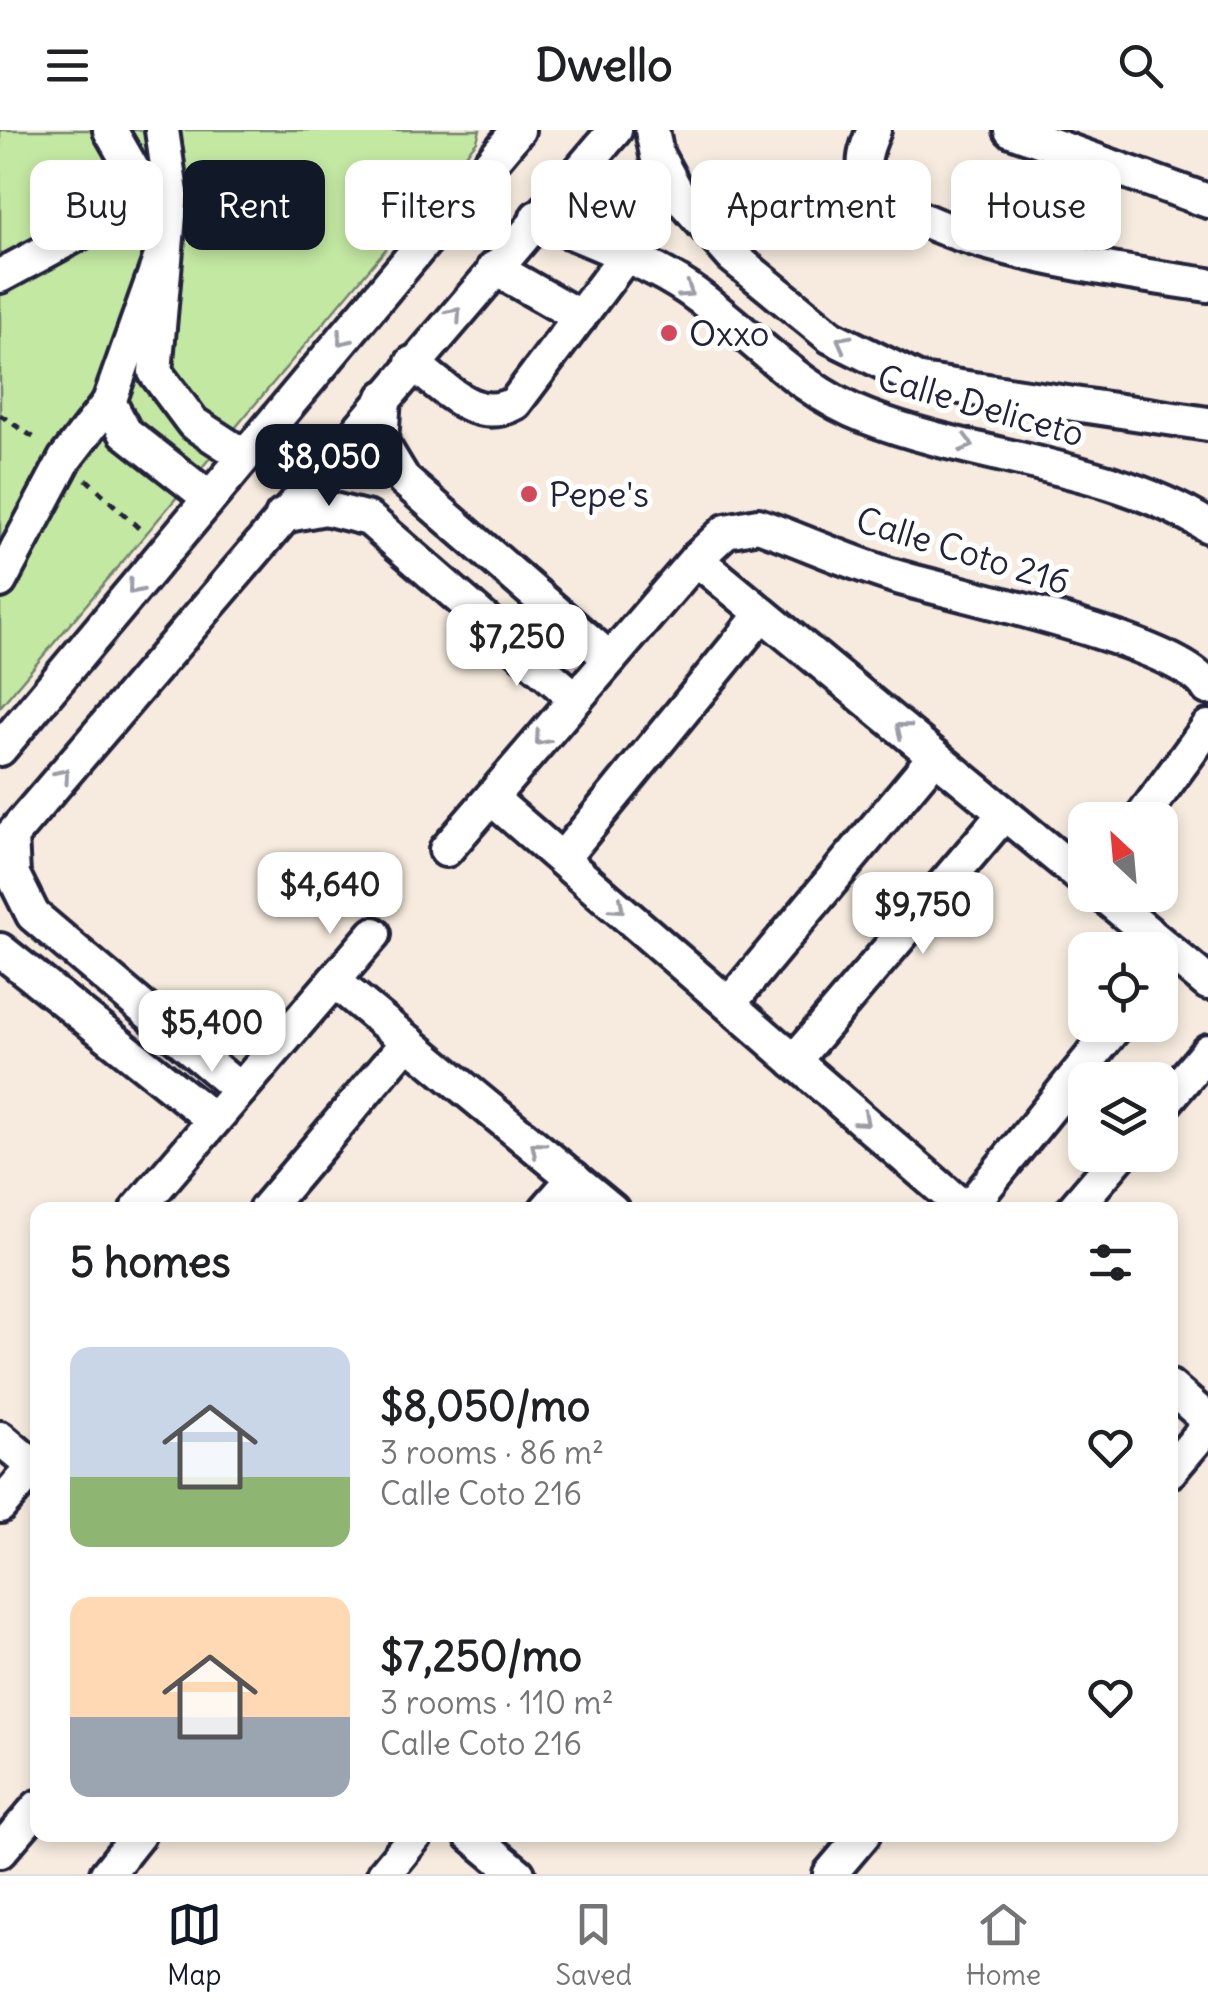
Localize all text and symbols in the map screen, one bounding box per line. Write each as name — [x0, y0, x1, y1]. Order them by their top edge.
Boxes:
text: Dwello — [536, 37, 672, 93]
icon: menu — [40, 38, 95, 93]
icon: search — [1113, 38, 1168, 93]
chip: Buy — [30, 160, 163, 250]
chip: Rent — [183, 160, 325, 250]
chip: Filters — [345, 160, 511, 250]
chip: New — [531, 160, 671, 250]
chip: Apartment — [691, 160, 931, 250]
chip: House — [951, 160, 1121, 250]
one-way arrow — [677, 278, 695, 297]
one-way arrow — [443, 307, 461, 326]
place label: Oxxo — [689, 311, 770, 355]
marker: Oxxo — [658, 322, 680, 344]
one-way arrow — [337, 327, 355, 345]
one-way arrow — [835, 335, 854, 354]
street label: Calle Deliceto — [873, 355, 1089, 455]
pin: $8,050 — [248, 424, 410, 509]
one-way arrow — [958, 433, 976, 454]
text: $8,050 — [277, 436, 381, 477]
place label: Pepe's — [549, 472, 649, 516]
marker: Pepe's — [518, 483, 540, 505]
street label: Calle Coto 216 — [851, 497, 1075, 603]
one-way arrow — [128, 576, 146, 594]
pin: $7,250 — [436, 604, 598, 689]
text: $7,250 — [468, 616, 566, 657]
one-way arrow — [895, 723, 913, 741]
one-way arrow — [535, 727, 553, 746]
one-way arrow — [51, 768, 69, 786]
north arrow — [1068, 802, 1178, 912]
map controls — [1068, 802, 1178, 1172]
pin: $4,640 — [249, 852, 411, 937]
text: $4,640 — [280, 864, 380, 905]
pin: $9,750 — [842, 872, 1004, 957]
text: $9,750 — [874, 884, 972, 925]
one-way arrow — [606, 896, 624, 914]
button: locate — [1068, 932, 1178, 1042]
pin: $5,400 — [131, 990, 293, 1075]
text: $5,400 — [161, 1002, 263, 1043]
button: layers — [1068, 1062, 1178, 1172]
one-way arrow — [851, 1109, 870, 1127]
one-way arrow — [530, 1142, 548, 1160]
icon: filters — [1083, 1235, 1138, 1290]
text: 5 homes — [70, 1236, 231, 1288]
text: $8,050/mo — [380, 1380, 590, 1432]
icon: home — [150, 1387, 270, 1507]
icon: heart — [1083, 1420, 1138, 1475]
text: 3 rooms · 86 m² — [380, 1432, 604, 1473]
text: Calle Coto 216 — [380, 1473, 582, 1514]
text: $7,250/mo — [380, 1630, 582, 1682]
icon: home — [150, 1637, 270, 1757]
icon: heart — [1083, 1670, 1138, 1725]
text: 3 rooms · 110 m² — [380, 1682, 614, 1723]
text: Calle Coto 216 — [380, 1723, 582, 1764]
tab: Map — [167, 1897, 222, 1993]
tab: Saved — [555, 1897, 632, 1993]
tab: Home — [966, 1897, 1041, 1993]

